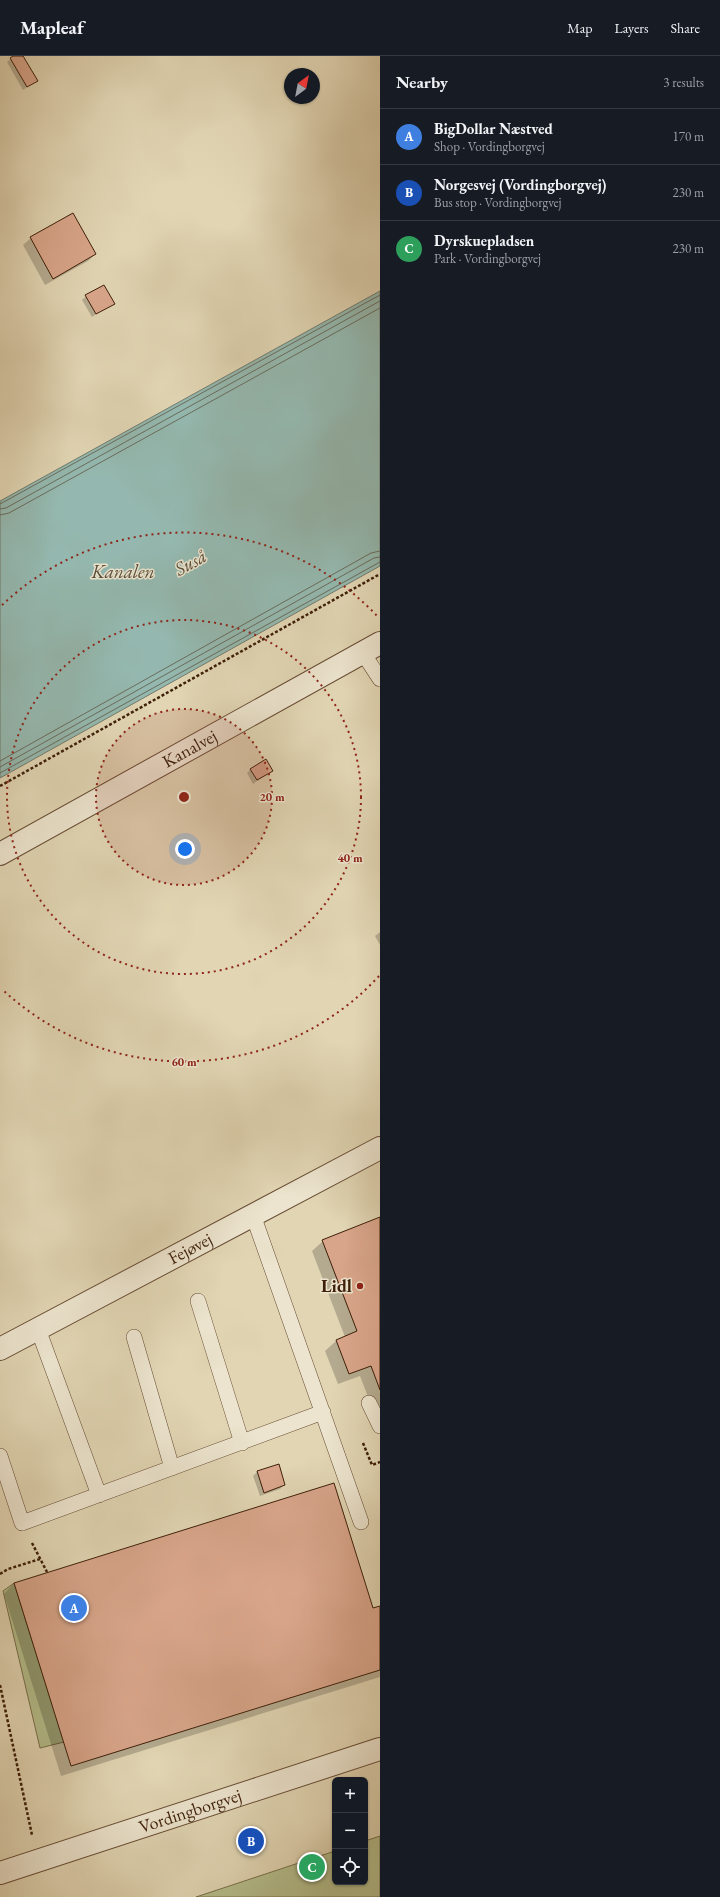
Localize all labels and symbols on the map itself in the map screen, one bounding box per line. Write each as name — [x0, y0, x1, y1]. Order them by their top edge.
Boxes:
north arrow — [284, 68, 320, 104]
water label: Suså — [169, 543, 211, 582]
water label: Kanalen — [90, 559, 155, 584]
street label: Kanalvej — [158, 724, 221, 773]
text: 20 m — [259, 789, 285, 805]
centre of rings — [177, 790, 191, 804]
your location — [175, 839, 195, 859]
text: 40 m — [337, 850, 363, 866]
text: 60 m — [171, 1054, 197, 1070]
street label: Fejøvej — [164, 1227, 216, 1269]
place label: Lidl — [321, 1274, 352, 1297]
marker: Lidl — [355, 1281, 365, 1291]
pin: A — [61, 1593, 87, 1623]
street label: Vordingborgvej — [136, 1783, 244, 1838]
pin: B — [238, 1826, 264, 1856]
pin: C — [299, 1852, 325, 1882]

